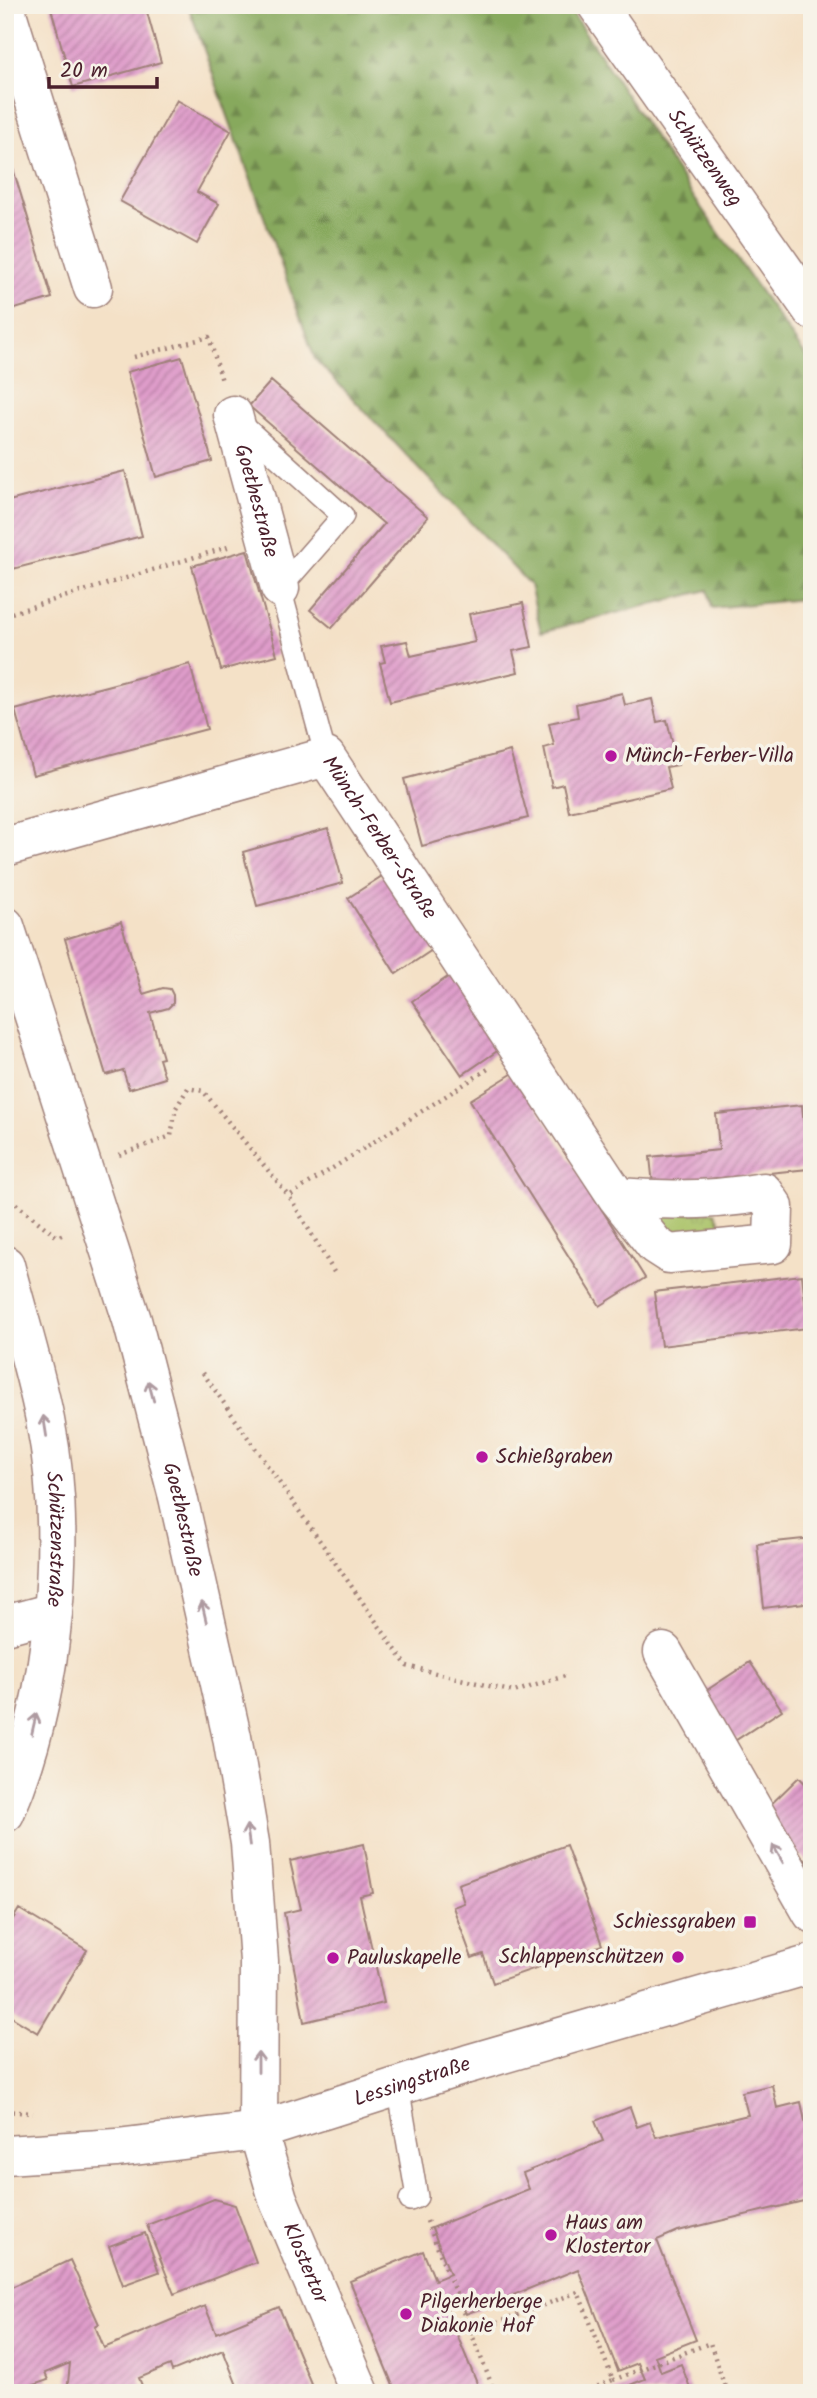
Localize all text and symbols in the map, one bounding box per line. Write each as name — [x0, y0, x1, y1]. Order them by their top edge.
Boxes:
scale bar — [49, 46, 158, 90]
text: 20 m — [60, 55, 108, 88]
street label: Schützenweg — [659, 102, 751, 214]
street label: Goethestraße — [225, 440, 288, 562]
place label: Münch-Ferber-Villa — [625, 740, 794, 773]
marker: Münch-Ferber-Villa — [603, 748, 619, 764]
street label: Münch-Ferber-Straße — [313, 749, 446, 927]
one-way arrow — [143, 1380, 156, 1402]
one-way arrow — [39, 1415, 52, 1438]
place label: Schießgraben — [496, 1441, 613, 1474]
marker: Schießgraben — [474, 1449, 490, 1465]
street label: Goethestraße — [153, 1459, 212, 1580]
street label: Schützenstraße — [36, 1470, 73, 1609]
one-way arrow — [197, 1601, 210, 1624]
one-way arrow — [28, 1714, 41, 1736]
one-way arrow — [241, 1824, 254, 1847]
one-way arrow — [771, 1844, 785, 1864]
place label: Schiessgraben — [613, 1906, 736, 1939]
marker: Schiessgraben — [742, 1914, 758, 1930]
place label: Schlappenschützen — [499, 1941, 664, 1974]
place label: Pauluskapelle — [347, 1942, 462, 1975]
marker: Schlappenschützen — [670, 1949, 686, 1965]
marker: Pauluskapelle — [325, 1950, 341, 1966]
street label: Lessingstraße — [350, 2048, 475, 2116]
one-way arrow — [251, 2051, 265, 2074]
place label: Haus am Klostertor — [565, 2207, 651, 2264]
street label: Klostertor — [273, 2217, 337, 2310]
marker: Haus am Klostertor — [543, 2227, 559, 2243]
place label: Pilgerherberge Diakonie Hof — [420, 2286, 543, 2343]
marker: Pilgerherberge Diakonie Hof — [398, 2306, 414, 2322]

